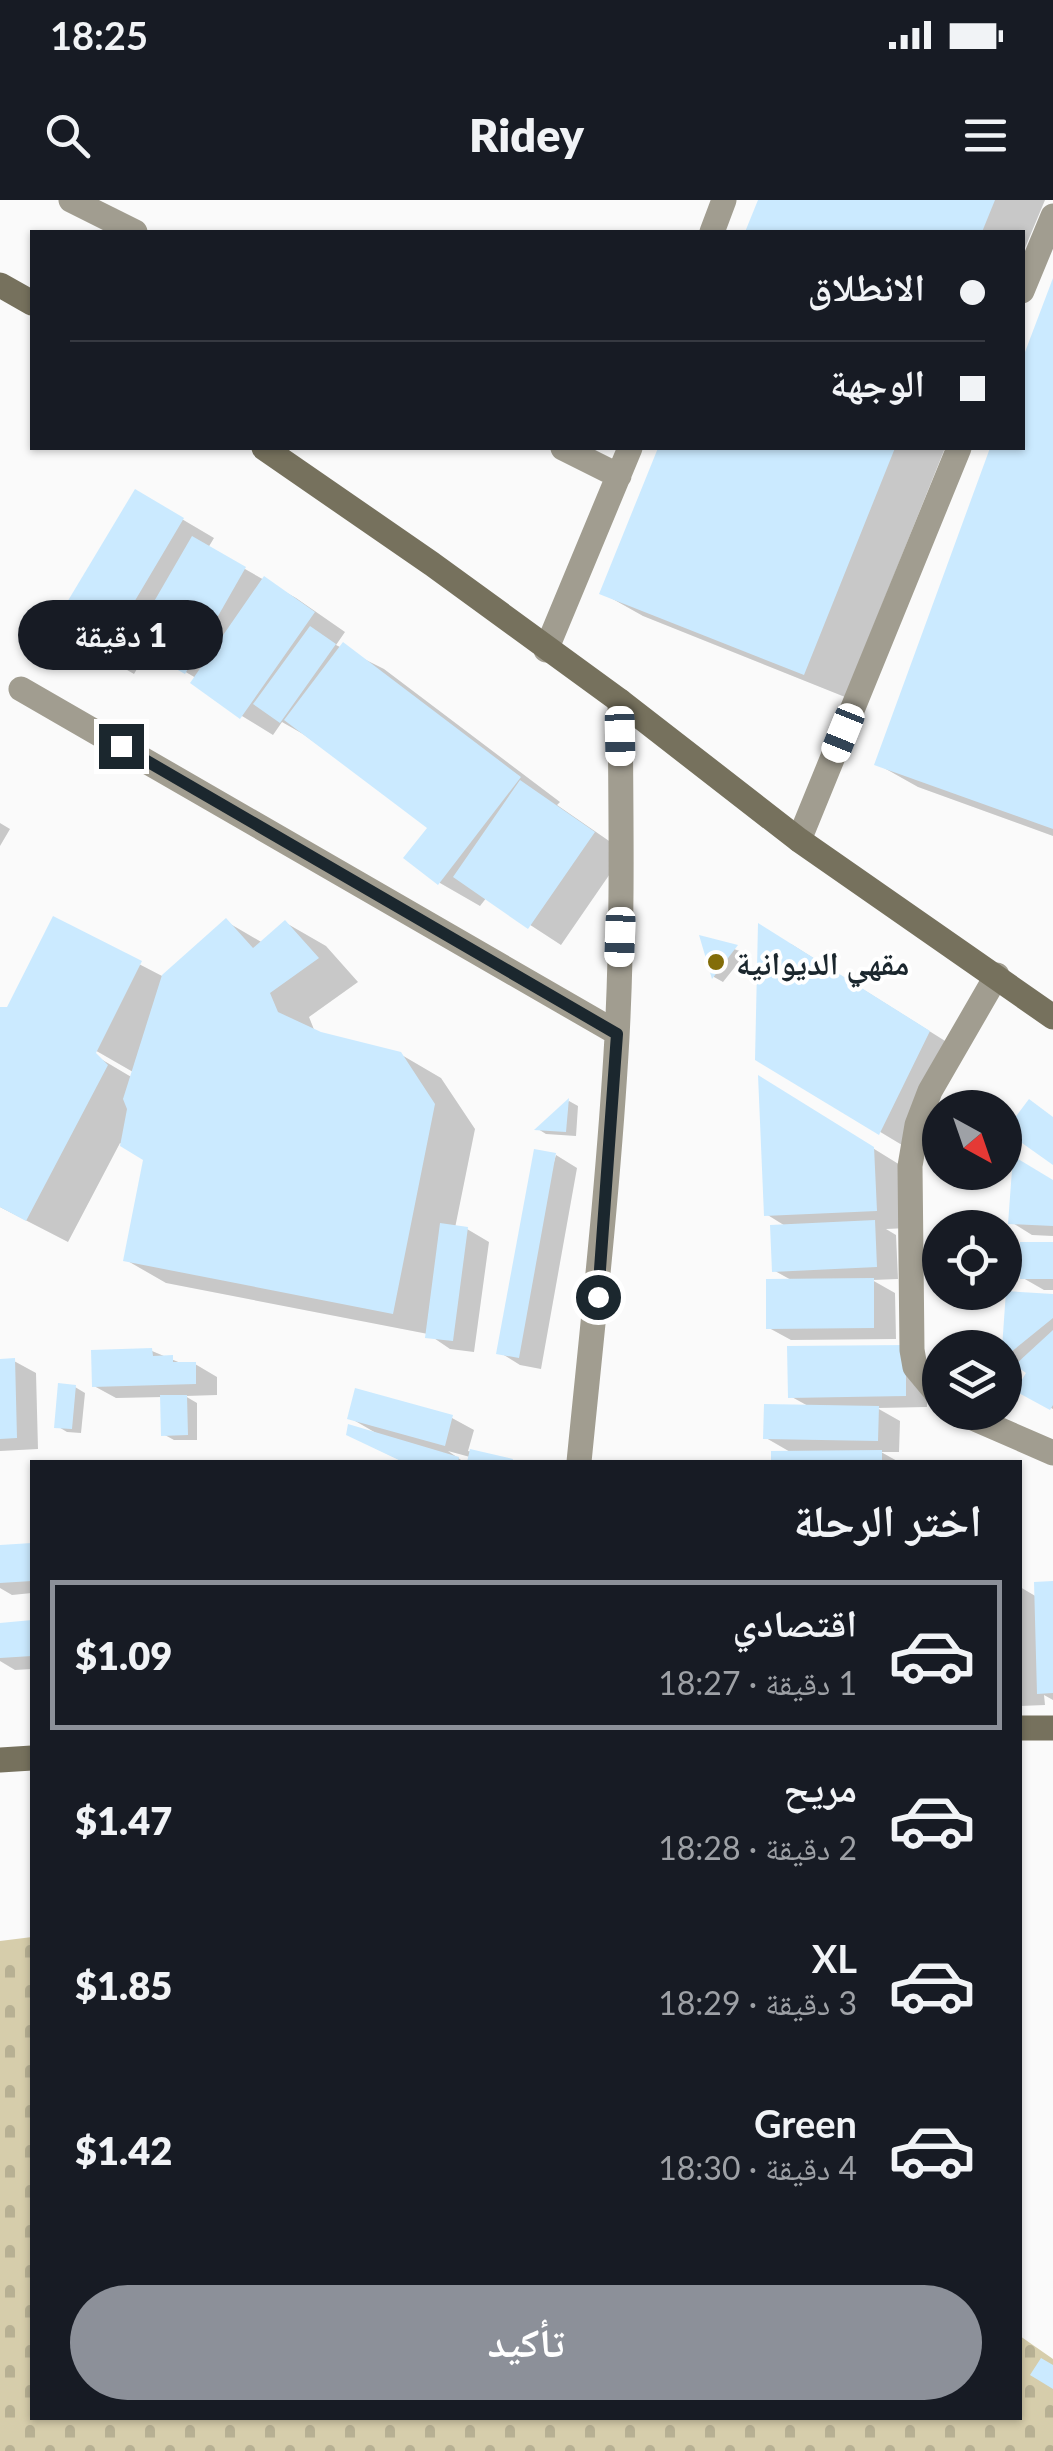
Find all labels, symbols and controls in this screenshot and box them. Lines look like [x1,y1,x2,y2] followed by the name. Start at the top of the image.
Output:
[50,12,148,58] text: 18:25
[40,108,95,163] icon: search
[469,108,584,162] text: Ridey
[958,108,1013,163] icon: menu
[807,263,925,309] text: الانطلاق
[830,359,925,405] text: الوجهة
[18,601,224,671] callout: 1 دقيقة
[74,615,167,654] text: 1 دقيقة
[818,700,868,766] car
[604,706,636,766] car
[99,724,144,769] route end
[604,906,636,968] car
[736,943,909,988] place label: مقهي الديوانية
[705,951,727,973] marker: مقهي الديوانية
[922,1090,1022,1190] north arrow
[922,1090,1022,1430] map controls
[922,1210,1022,1310] button: locate
[576,1275,621,1320] route start
[922,1330,1022,1430] button: layers
[794,1493,982,1547] text: اختر الرحلة
[733,1599,857,1645] text: اقتصادي
[887,1610,977,1700] icon: car
[75,1632,172,1678] text: $1.09
[658,1663,857,1702] text: 1 دقيقة · 18:27
[783,1764,857,1810] text: مريح
[887,1775,977,1865] icon: car
[75,1797,172,1843] text: $1.47
[658,1828,857,1867] text: 2 دقيقة · 18:28
[812,1935,857,1981] text: XL
[887,1940,977,2030] icon: car
[75,1962,172,2008] text: $1.85
[658,1983,857,2022] text: 3 دقيقة · 18:29
[754,2100,857,2146] text: Green
[887,2105,977,2195] icon: car
[75,2127,172,2173] text: $1.42
[658,2148,857,2187] text: 4 دقيقة · 18:30
[70,2285,982,2400] button: تأكيد

